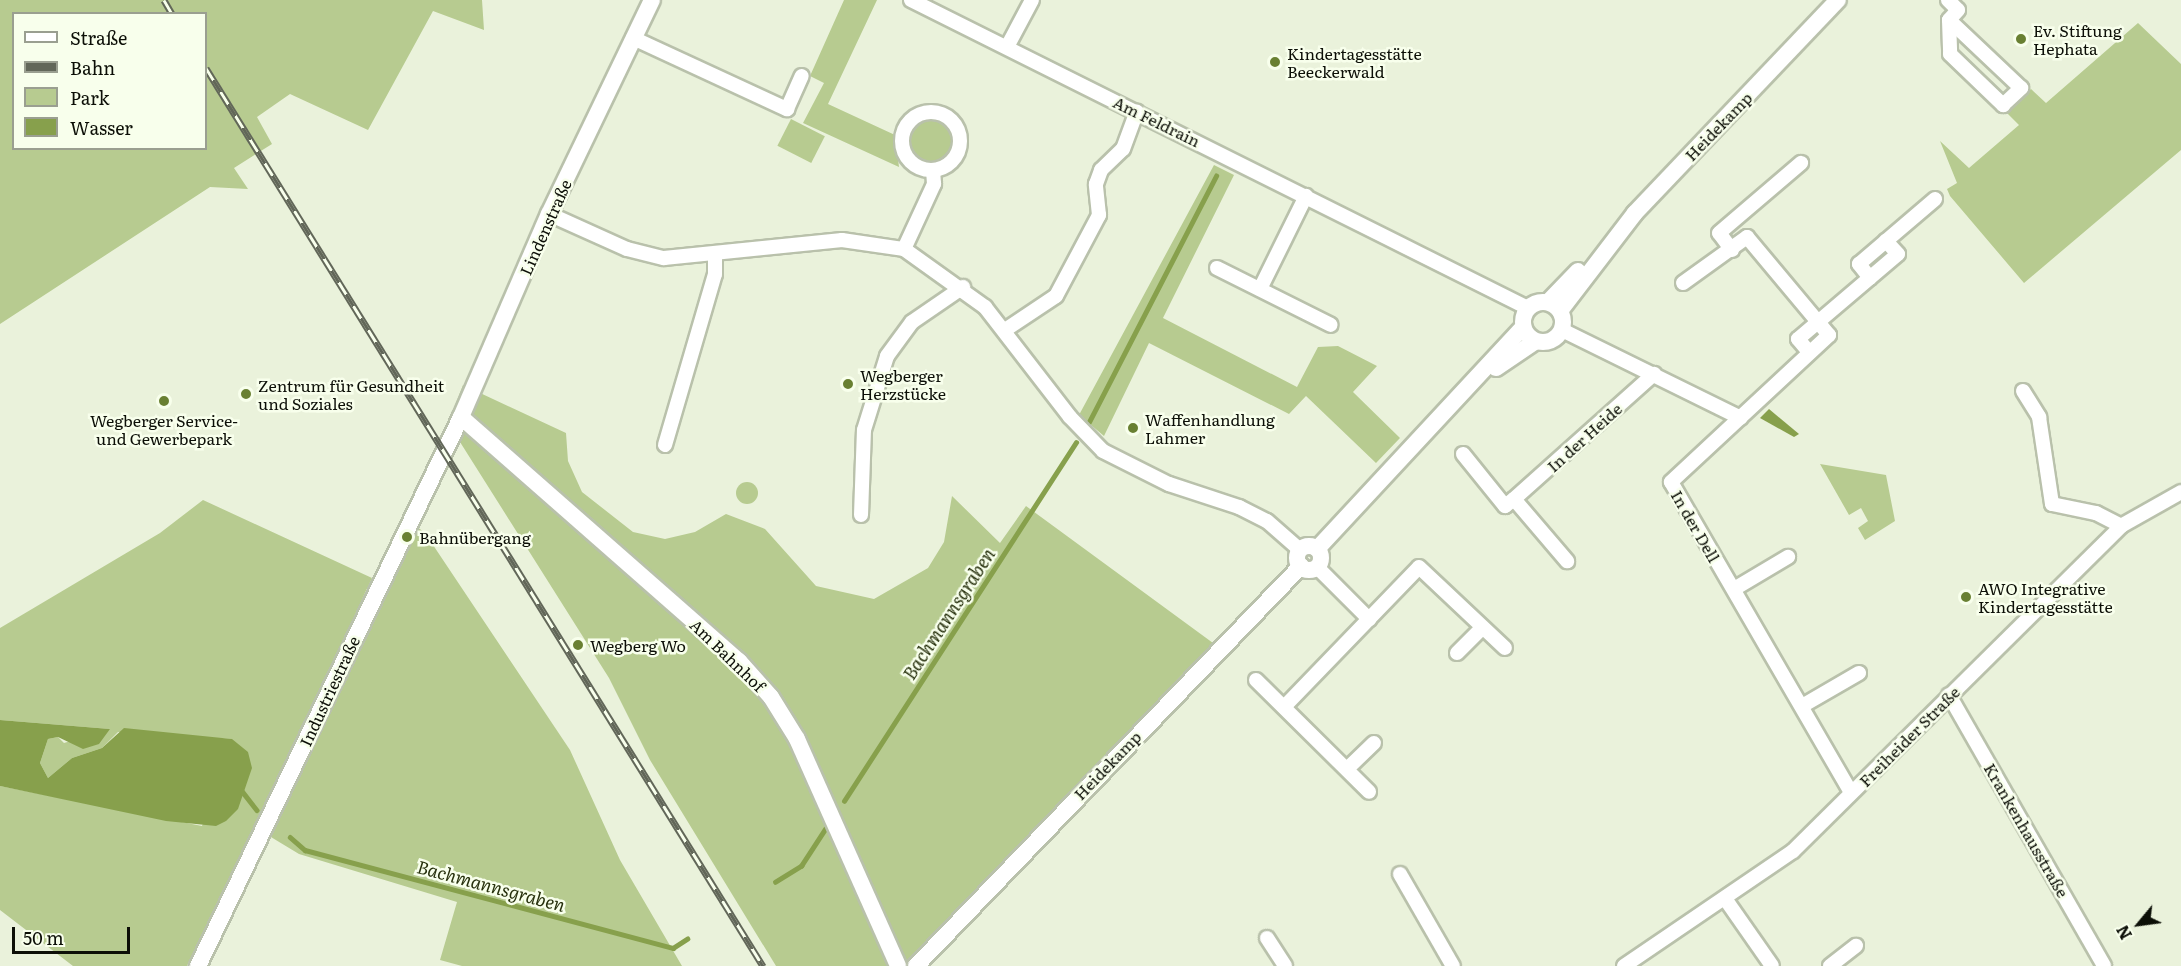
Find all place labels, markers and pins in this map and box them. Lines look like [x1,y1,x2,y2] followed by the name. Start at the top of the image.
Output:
[2033,20,2122,58] place label: Ev. Stiftung Hephata
[2014,32,2028,46] marker: Ev. Stiftung Hephata
[1287,43,1422,81] place label: Kindertagesstätte Beeckerwald
[1268,55,1282,69] marker: Kindertagesstätte Beeckerwald
[860,365,946,403] place label: Wegberger Herzstücke
[258,375,444,413] place label: Zentrum für Gesundheit und Soziales
[841,377,855,391] marker: Wegberger Herzstücke
[239,387,253,401] marker: Zentrum für Gesundheit und Soziales
[157,394,171,408] marker: Wegberger Service- und Gewerbepark
[1145,409,1275,447] place label: Waffenhandlung Lahmer
[90,410,238,448] place label: Wegberger Service- und Gewerbepark
[1126,421,1140,435] marker: Waffenhandlung Lahmer
[419,527,531,547] place label: Bahnübergang
[400,530,414,544] marker: Bahnübergang
[1978,578,2113,616] place label: AWO Integrative Kindertagesstätte
[1959,590,1973,604] marker: AWO Integrative Kindertagesstätte
[590,635,686,655] place label: Wegberg Wo
[571,638,585,652] marker: Wegberg Wo

